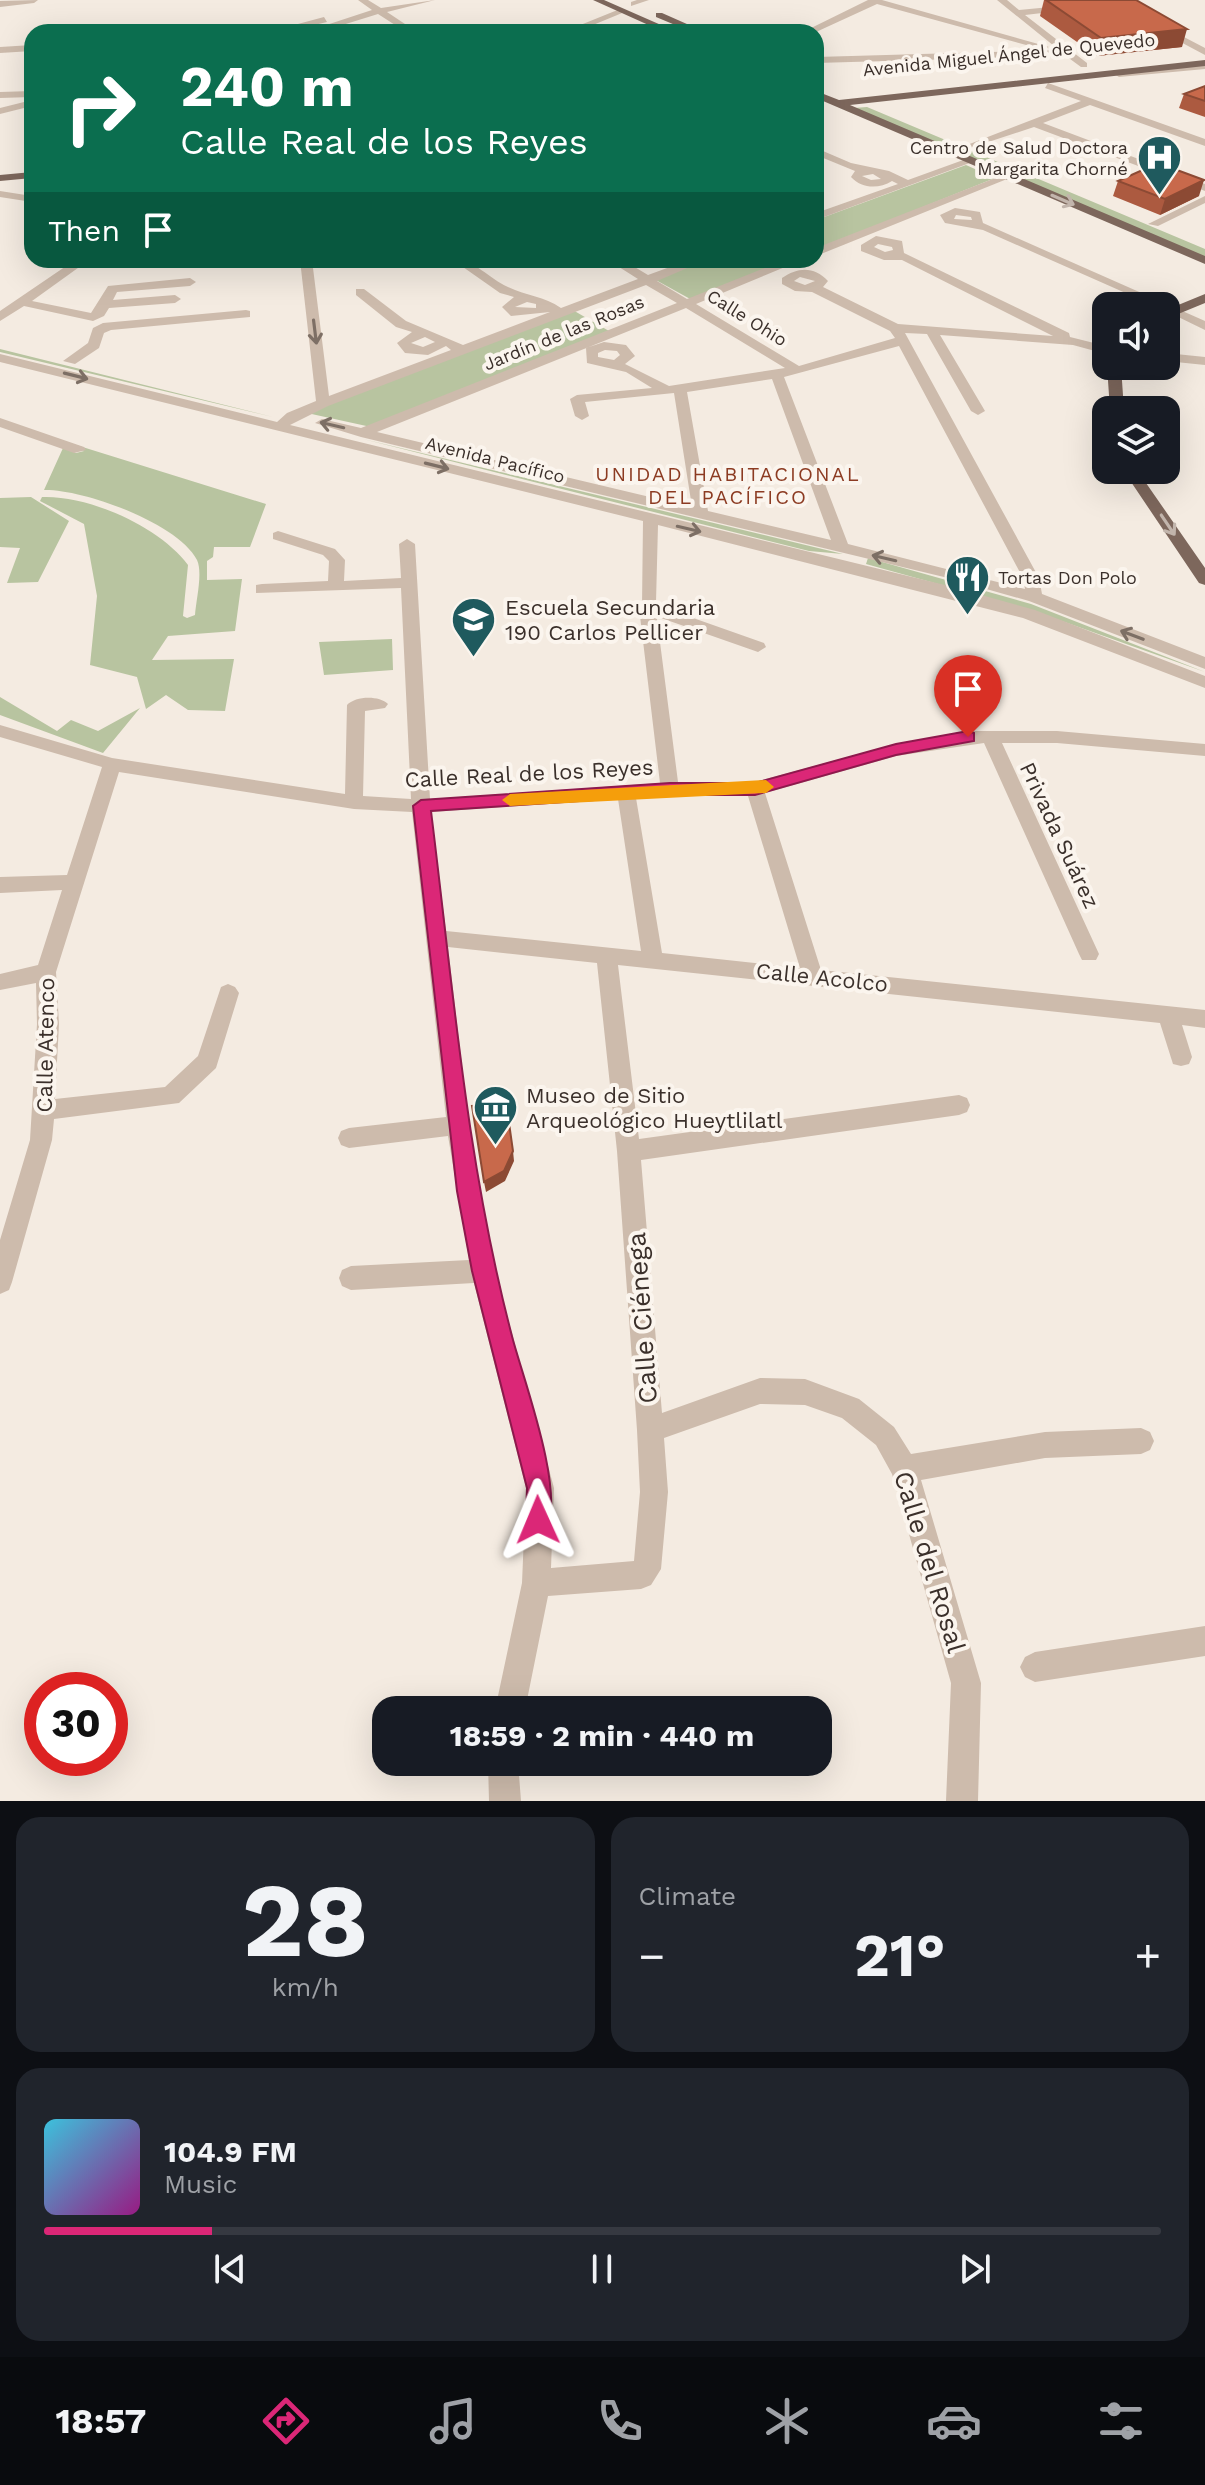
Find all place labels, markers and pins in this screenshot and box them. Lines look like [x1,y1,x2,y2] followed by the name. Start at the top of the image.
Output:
[1135,134,1183,197] hospital icon: Centro de Salud Doctora Margarita Chorné
[910,137,1128,179] place label: Centro de Salud Doctora Margarita Chorné
[943,554,991,617] restaurant icon: Tortas Don Polo
[998,567,1137,588] place label: Tortas Don Polo
[505,595,715,645] place label: Escuela Secundaria 190 Carlos Pellicer
[450,596,498,659] school or university icon: Escuela Secundaria 190 Carlos Pellicer
[934,655,1002,737] pin
[526,1083,783,1133] place label: Museo de Sitio Arqueológico Hueytlilatl
[471,1084,519,1147] museum icon: Museo de Sitio Arqueológico Hueytlilatl

